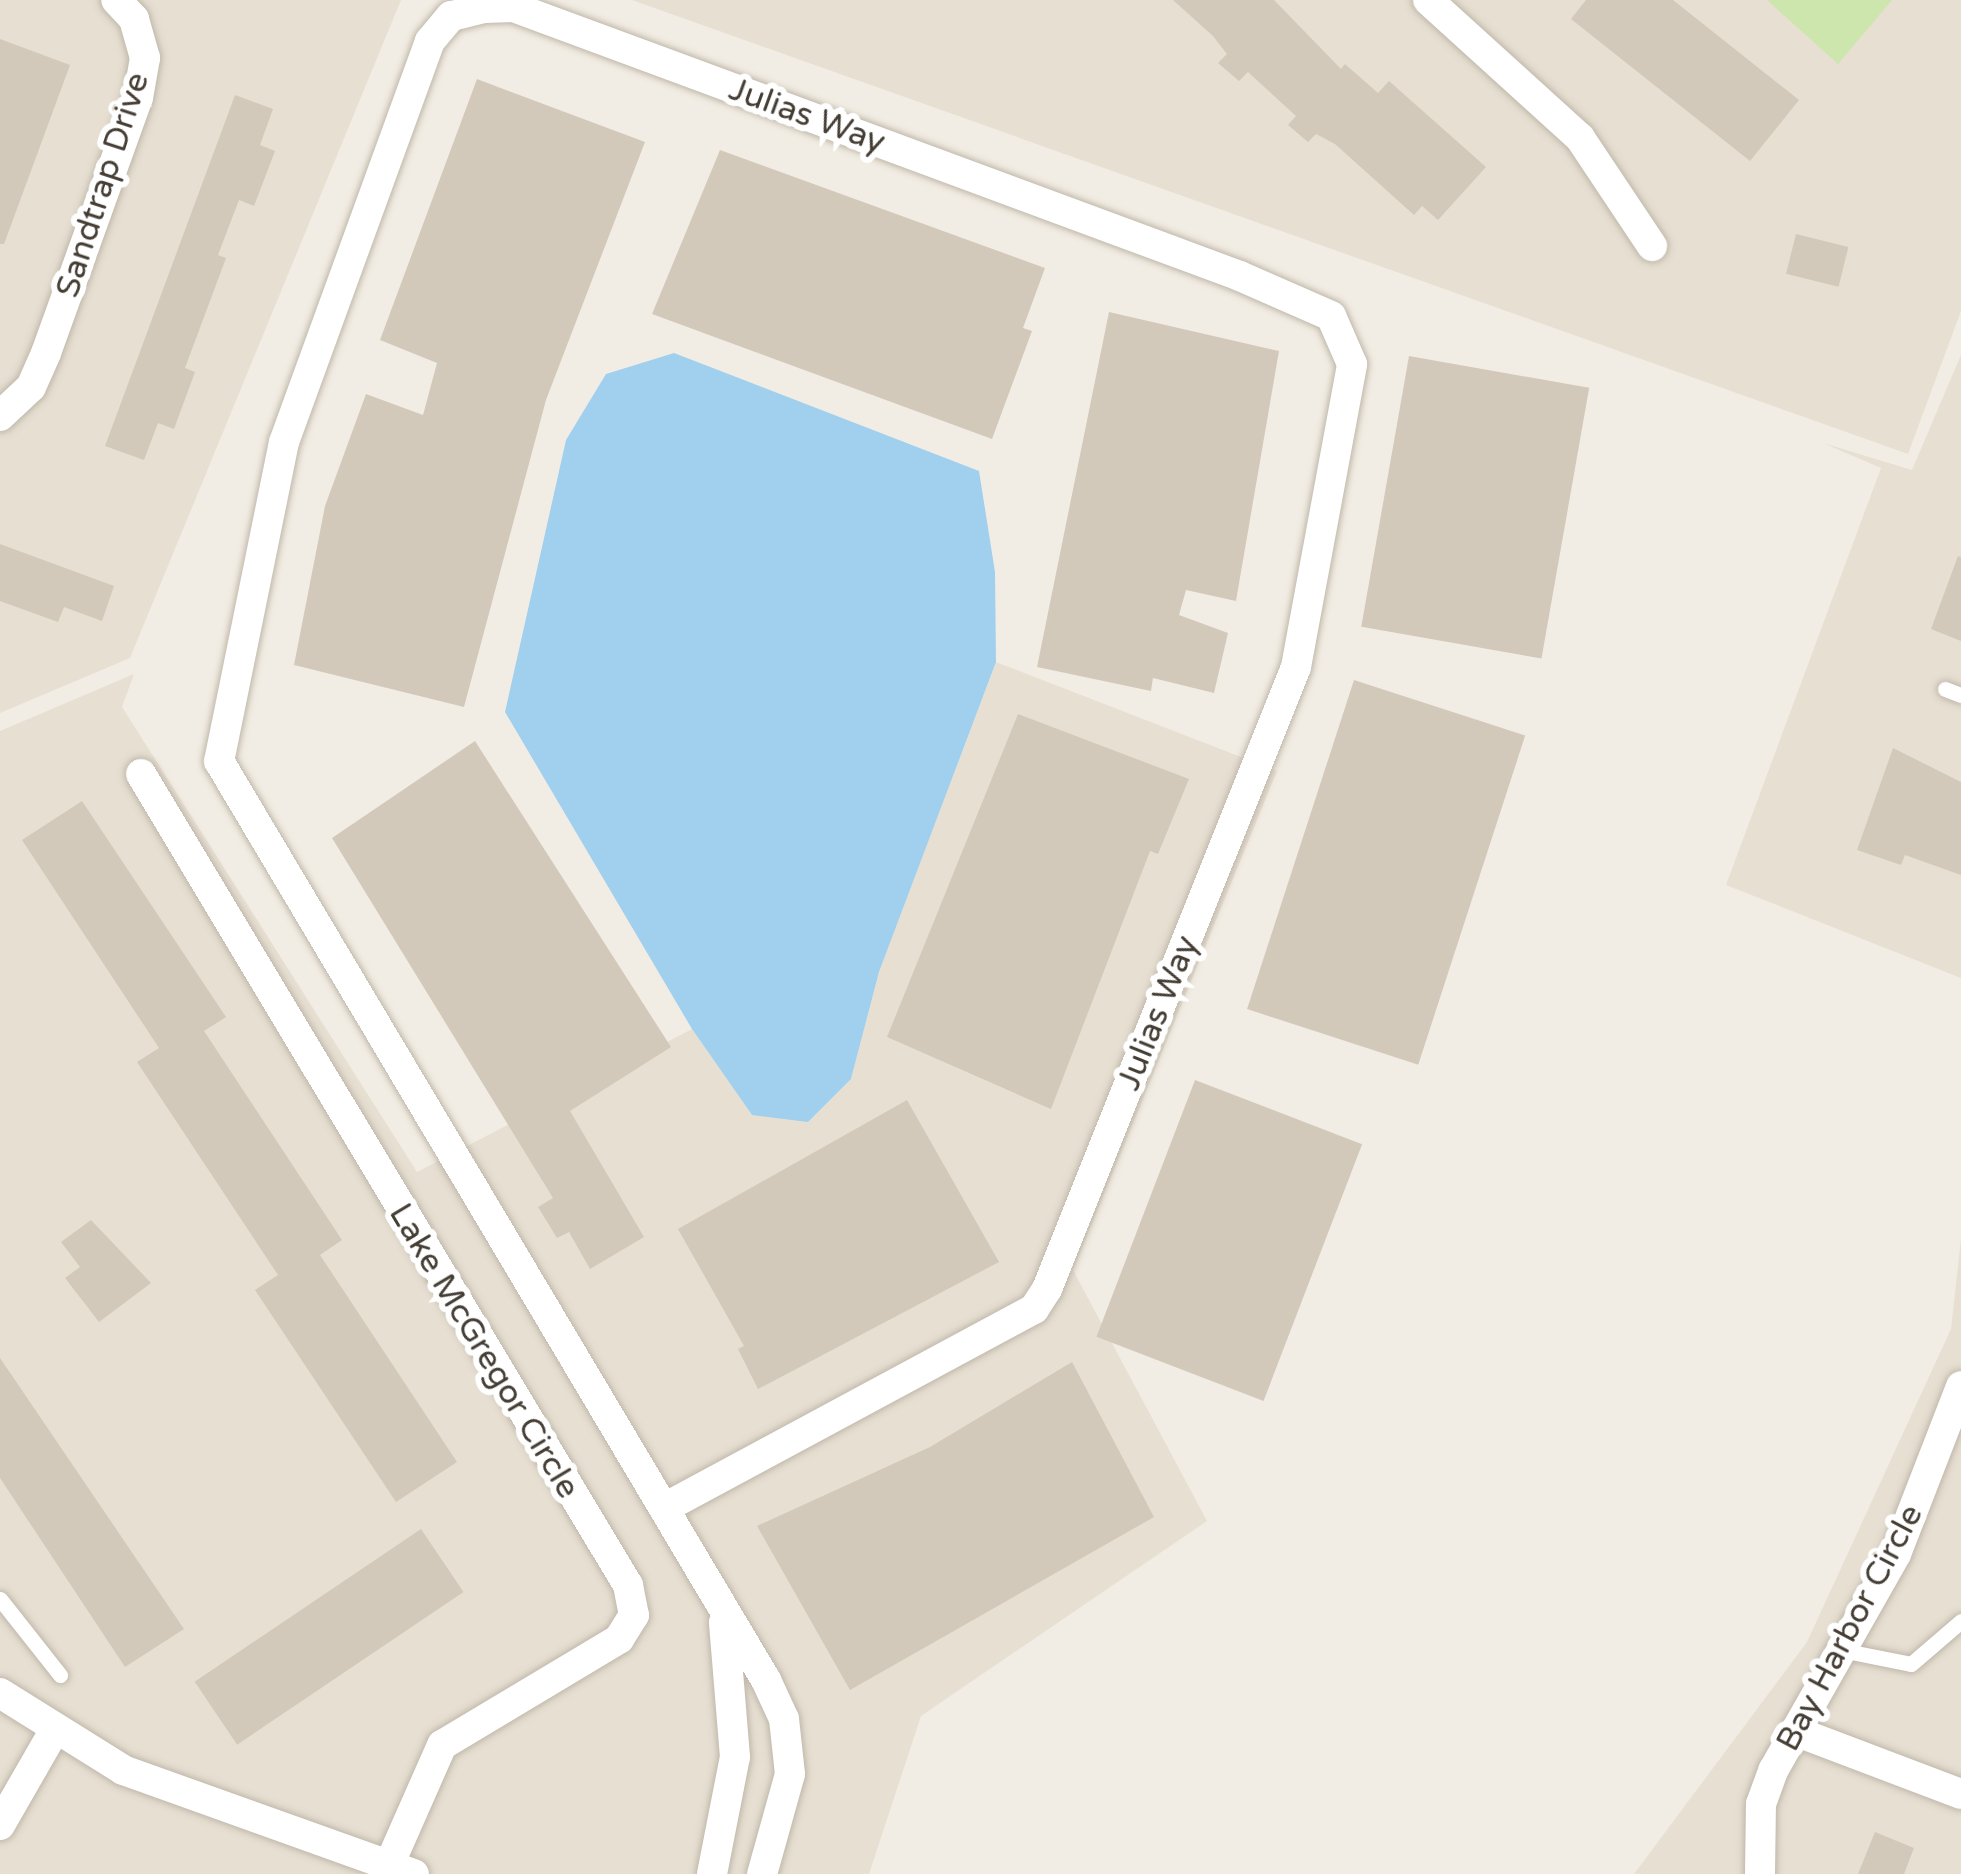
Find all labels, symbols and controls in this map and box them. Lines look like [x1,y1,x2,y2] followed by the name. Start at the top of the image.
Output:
[48,67,158,303] street label: Sandtrap Drive
[724,70,890,162] street label: Julias Way
[1109,930,1207,1096] street label: Julias Way
[380,1196,588,1506] street label: Lake McGregor Circle
[1768,1498,1932,1758] street label: Bay Harbor Circle

